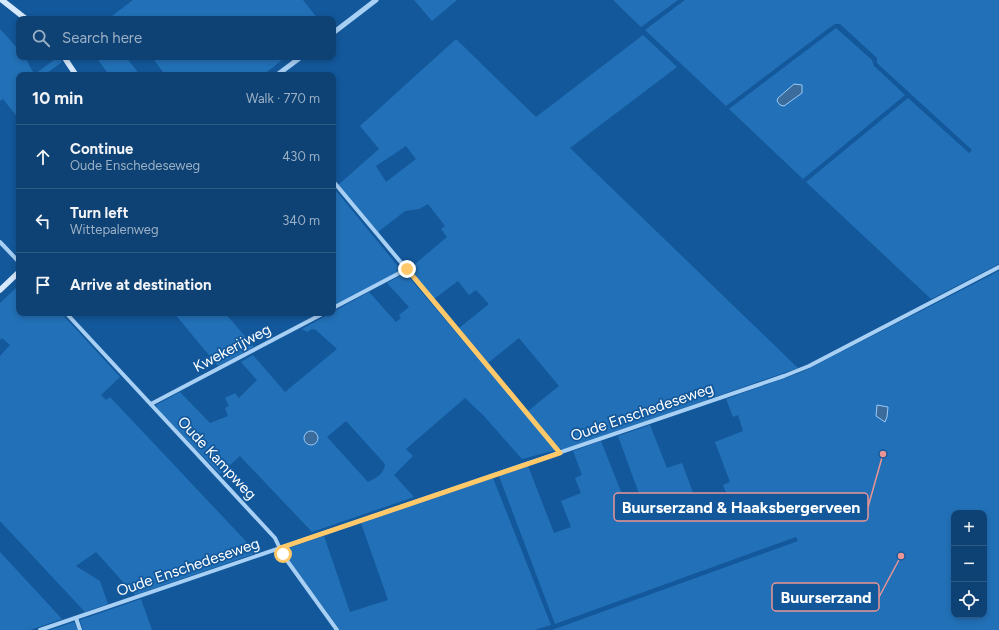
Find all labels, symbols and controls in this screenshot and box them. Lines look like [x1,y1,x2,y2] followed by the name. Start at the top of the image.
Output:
[16,16,336,60] search box
[30,27,52,49] icon: search
[62,29,142,47] text: Search here
[32,88,83,108] text: 10 min
[246,91,320,106] text: Walk · 770 m
[70,140,133,158] text: Continue
[32,146,54,168] icon: ahead
[282,149,320,164] text: 430 m
[70,158,200,173] text: Oude Enschedeseweg
[70,204,128,222] text: Turn left
[32,210,54,232] icon: left
[282,213,320,228] text: 340 m
[70,222,159,237] text: Wittepalenweg
[398,260,416,278] route end
[32,274,54,296] icon: arrive
[70,276,211,294] text: Arrive at destination
[190,320,274,376] street label: Kwekerijweg
[568,379,716,445] street label: Oude Enschedeseweg
[174,413,260,503] street label: Oude Kampweg
[614,493,868,521] callout: Buurserzand & Haaksbergerveen
[622,498,860,517] text: Buurserzand & Haaksbergerveen
[951,510,987,618] map controls
[951,510,987,546] button: +
[114,534,262,600] street label: Oude Enschedeseweg
[274,545,292,563] route start
[951,546,987,582] button: −
[951,582,987,618] button: locate
[772,583,879,611] callout: Buurserzand
[780,588,872,607] text: Buurserzand

